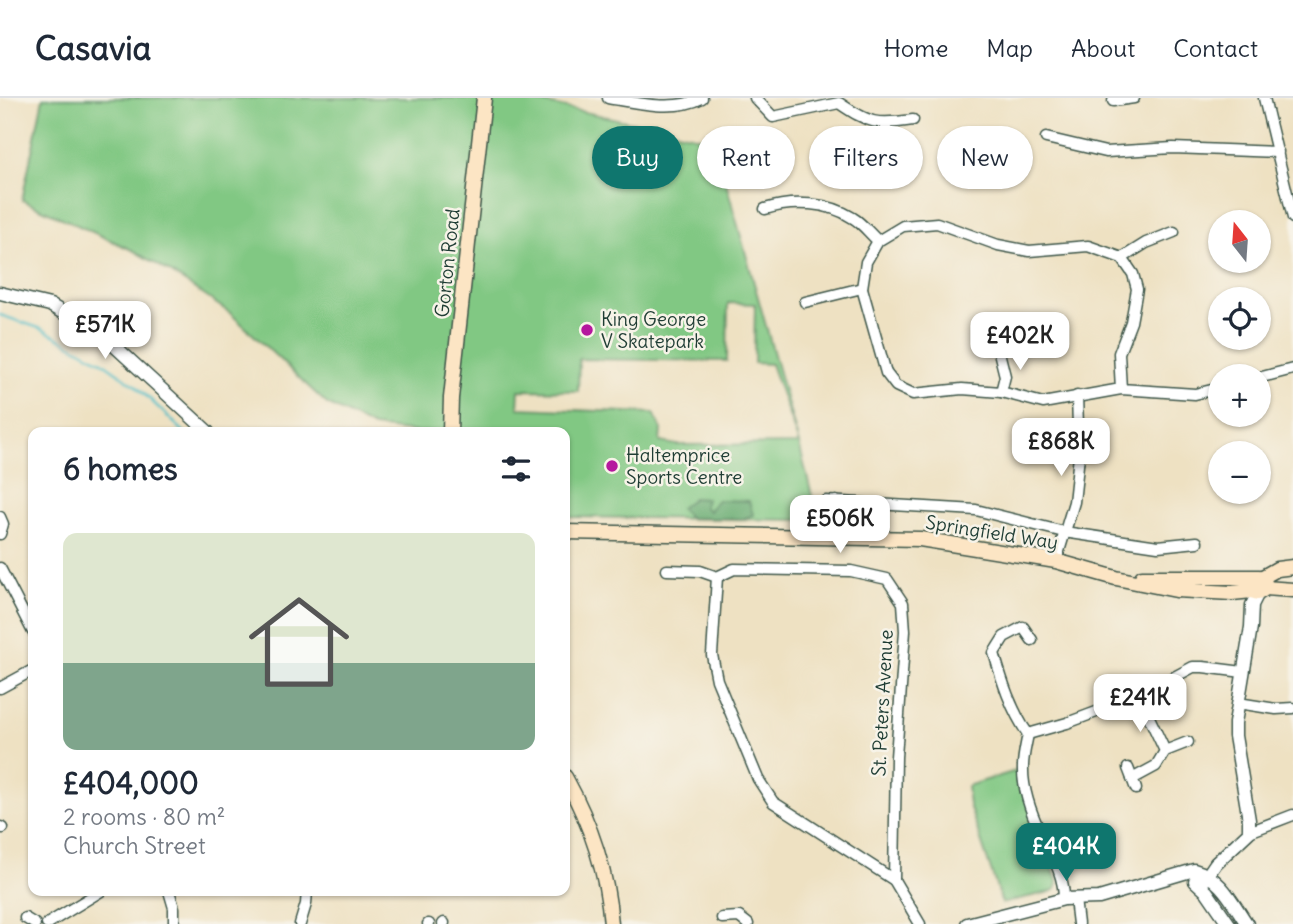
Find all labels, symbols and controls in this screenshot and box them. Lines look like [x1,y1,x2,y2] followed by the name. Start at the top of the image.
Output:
[35,27,151,69] text: Casavia
[884,33,948,63] text: Home
[986,33,1033,63] text: Map
[1071,33,1135,63] text: About
[1173,33,1258,63] text: Contact
[592,126,683,189] chip: Buy
[697,126,795,189] chip: Rent
[809,126,923,189] chip: Filters
[937,126,1033,189] chip: New
[429,207,465,319] street label: Gorton Road
[1208,210,1270,273] north arrow
[1208,210,1271,504] map controls
[1208,287,1271,350] button: locate
[56,302,154,361] pin: £571K
[601,307,706,353] place label: King George V Skatepark
[75,309,135,338] text: £571K
[971,313,1069,372] pin: £402K
[986,320,1054,349] text: £402K
[579,322,595,338] marker: King George V Skatepark
[1208,364,1271,427] button: +
[1012,418,1110,478] pin: £868K
[1028,426,1094,455] text: £868K
[1208,441,1271,504] button: −
[626,443,742,489] place label: Haltemprice Sports Centre
[63,450,178,488] text: 6 homes
[497,450,535,488] icon: filters
[604,458,620,474] marker: Haltemprice Sports Centre
[791,496,889,555] pin: £506K
[806,503,874,532] text: £506K
[924,510,1060,554] street label: Springfield Way
[236,579,362,705] icon: home
[866,629,898,777] street label: St. Peters Avenue
[1091,674,1189,734] pin: £241K
[1110,682,1170,711] text: £241K
[63,764,199,802] text: £404,000
[63,802,225,831] text: 2 rooms · 80 m²
[1017,824,1115,883] pin: £404K
[63,831,206,860] text: Church Street
[1032,831,1100,860] text: £404K

